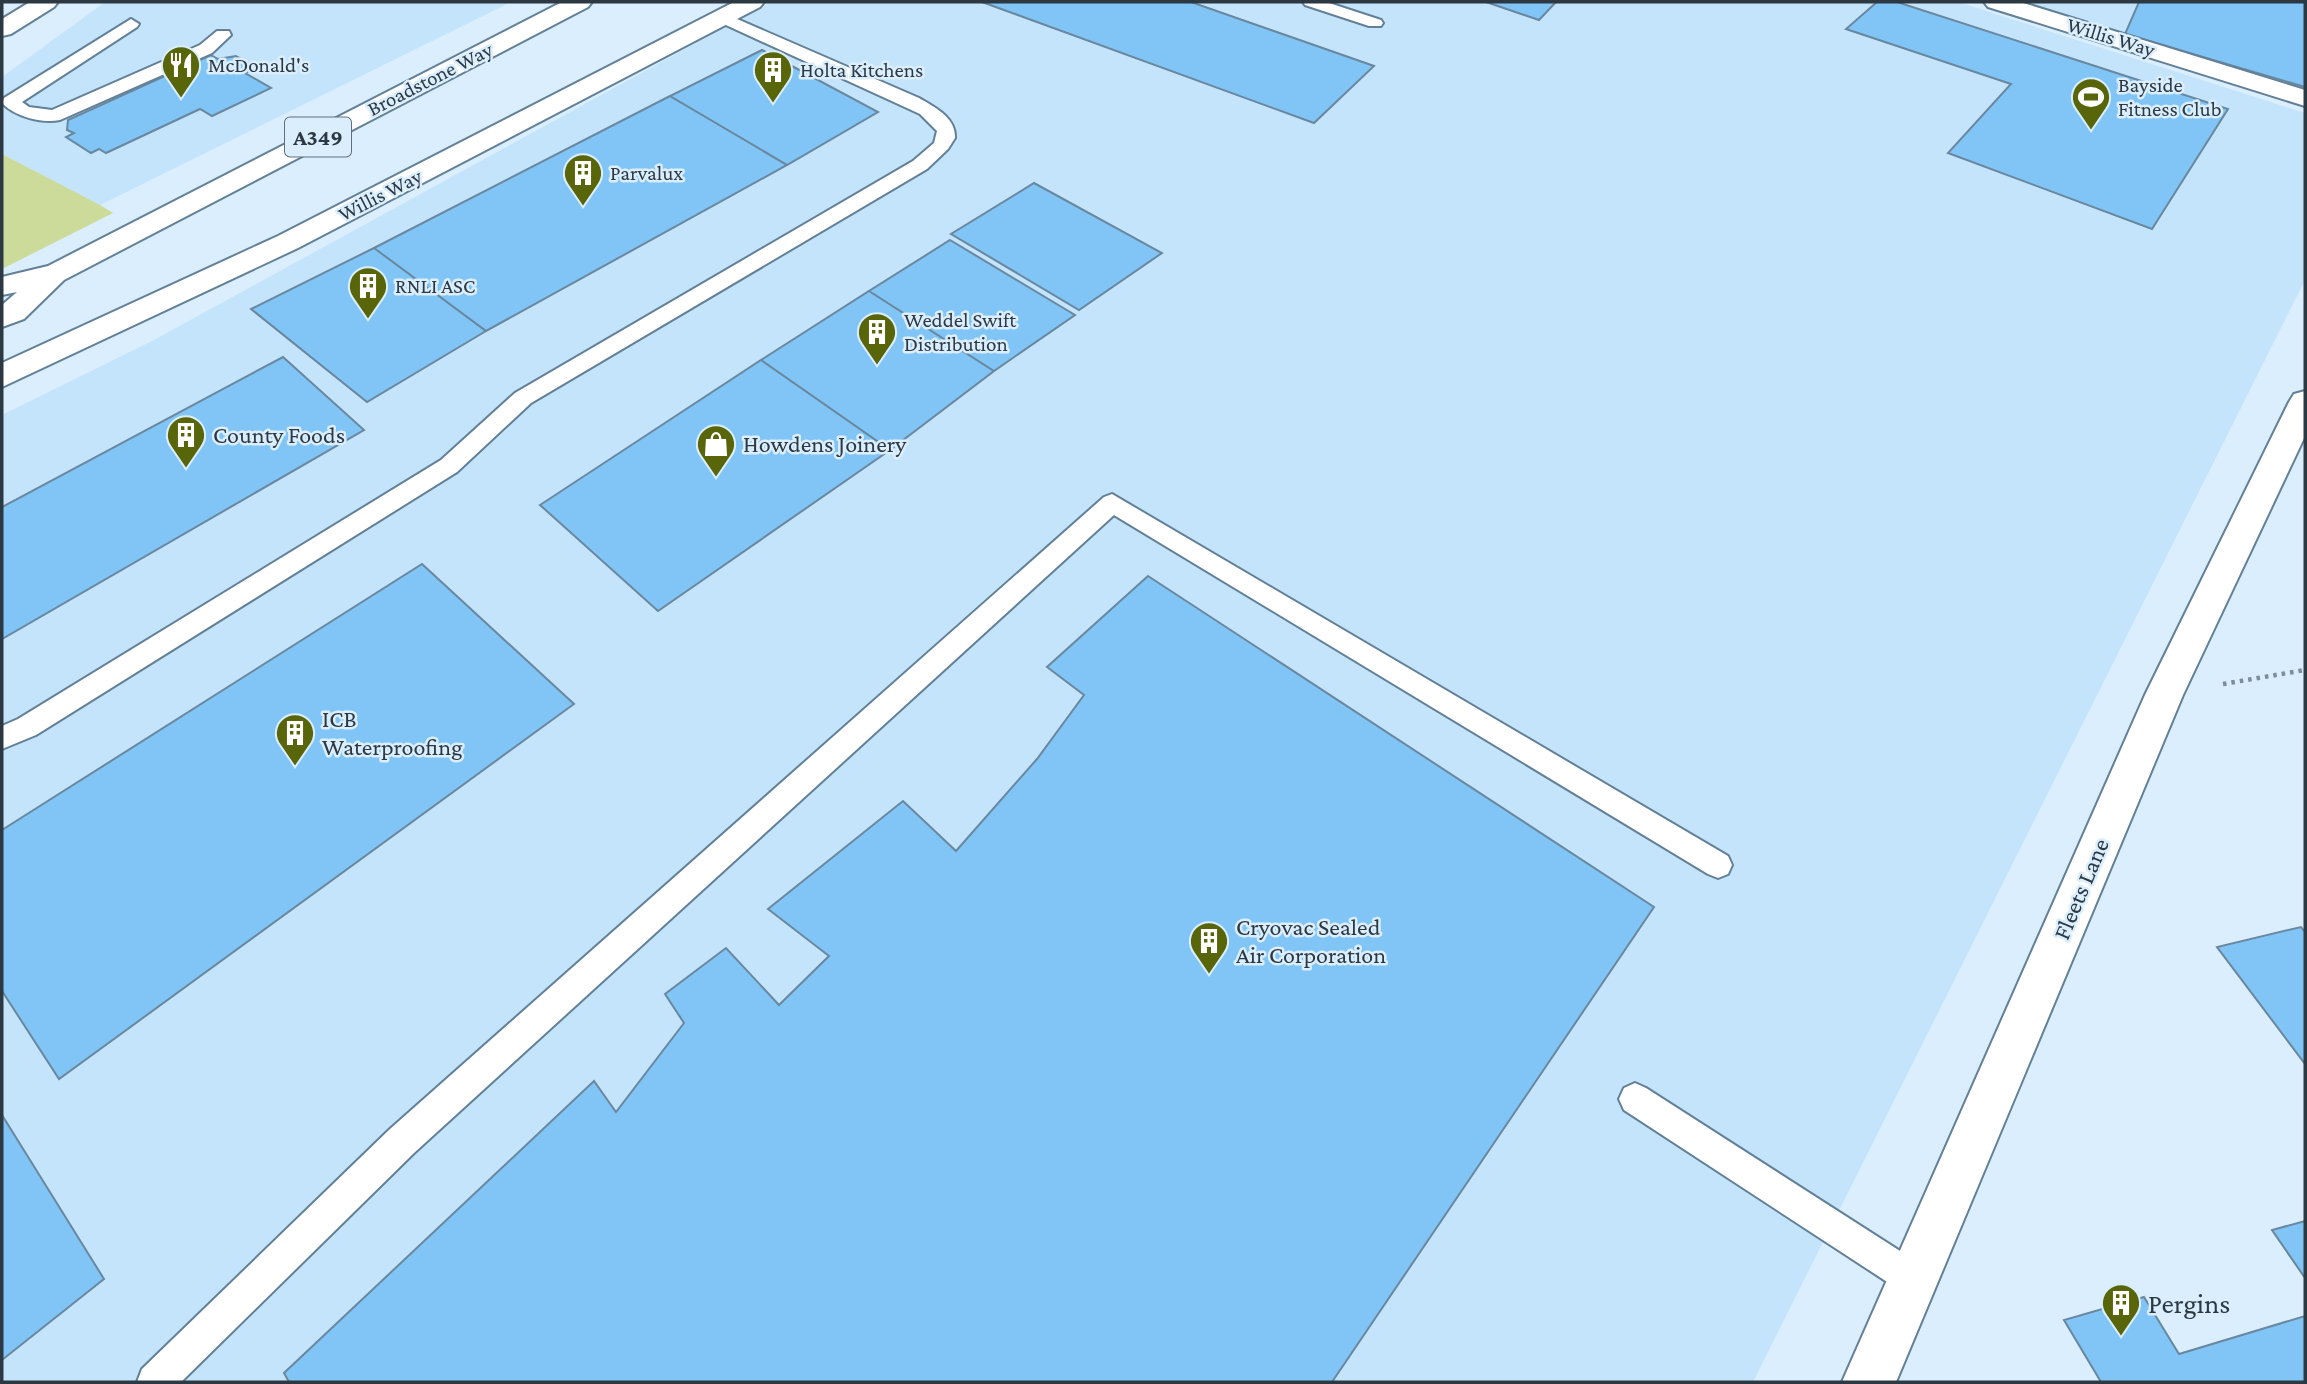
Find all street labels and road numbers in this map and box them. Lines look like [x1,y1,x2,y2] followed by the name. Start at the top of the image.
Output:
[2064,12,2158,62] street label: Willis Way
[363,37,497,121] street label: Broadstone Way
[285,118,351,156] road number: A349
[334,164,426,226] street label: Willis Way
[2047,834,2114,944] street label: Fleets Lane

